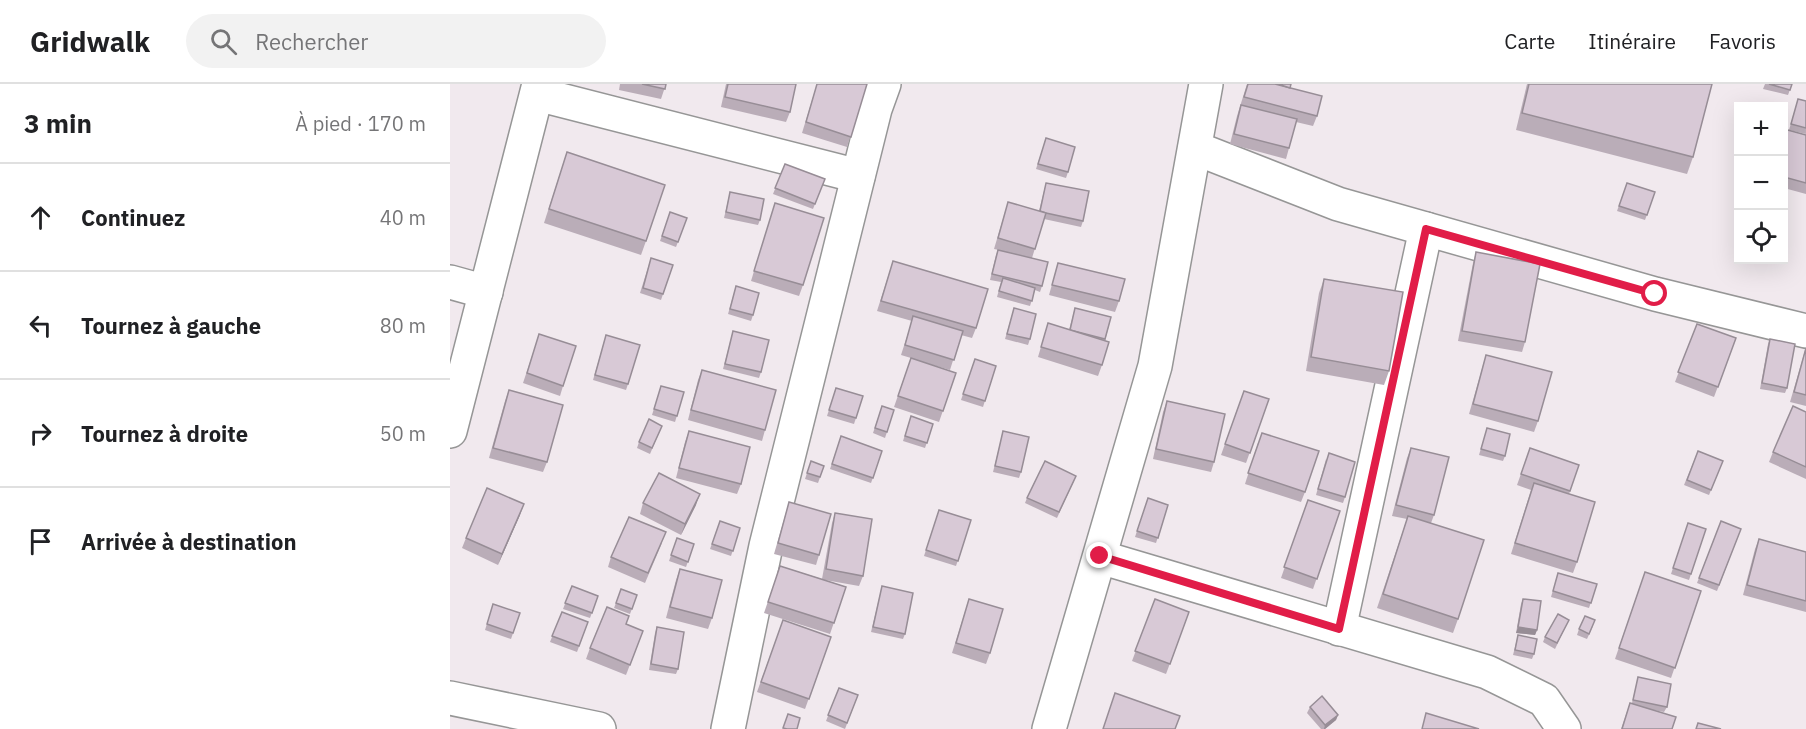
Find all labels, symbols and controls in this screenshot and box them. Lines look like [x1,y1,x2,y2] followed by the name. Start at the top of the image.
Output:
[186,14,606,68] search box
[30,23,150,60] text: Gridwalk
[207,25,240,58] icon: search
[255,27,368,56] text: Rechercher
[1504,27,1555,55] text: Carte
[1588,27,1676,55] text: Itinéraire
[1709,27,1776,55] text: Favoris
[1734,102,1788,264] map controls
[1734,102,1788,156] button: +
[24,106,92,140] text: 3 min
[295,110,426,137] text: À pied · 170 m
[1734,156,1788,210] button: −
[24,201,57,234] icon: ahead
[81,203,185,232] text: Continuez
[380,204,426,231] text: 40 m
[1734,210,1788,264] button: locate
[1641,280,1667,306] route start
[24,309,57,342] icon: left
[81,311,261,340] text: Tournez à gauche
[380,312,426,339] text: 80 m
[24,417,57,450] icon: right
[81,419,248,448] text: Tournez à droite
[380,420,426,447] text: 50 m
[24,525,57,558] icon: arrive
[81,527,297,556] text: Arrivée à destination
[1086,542,1112,568] route end

